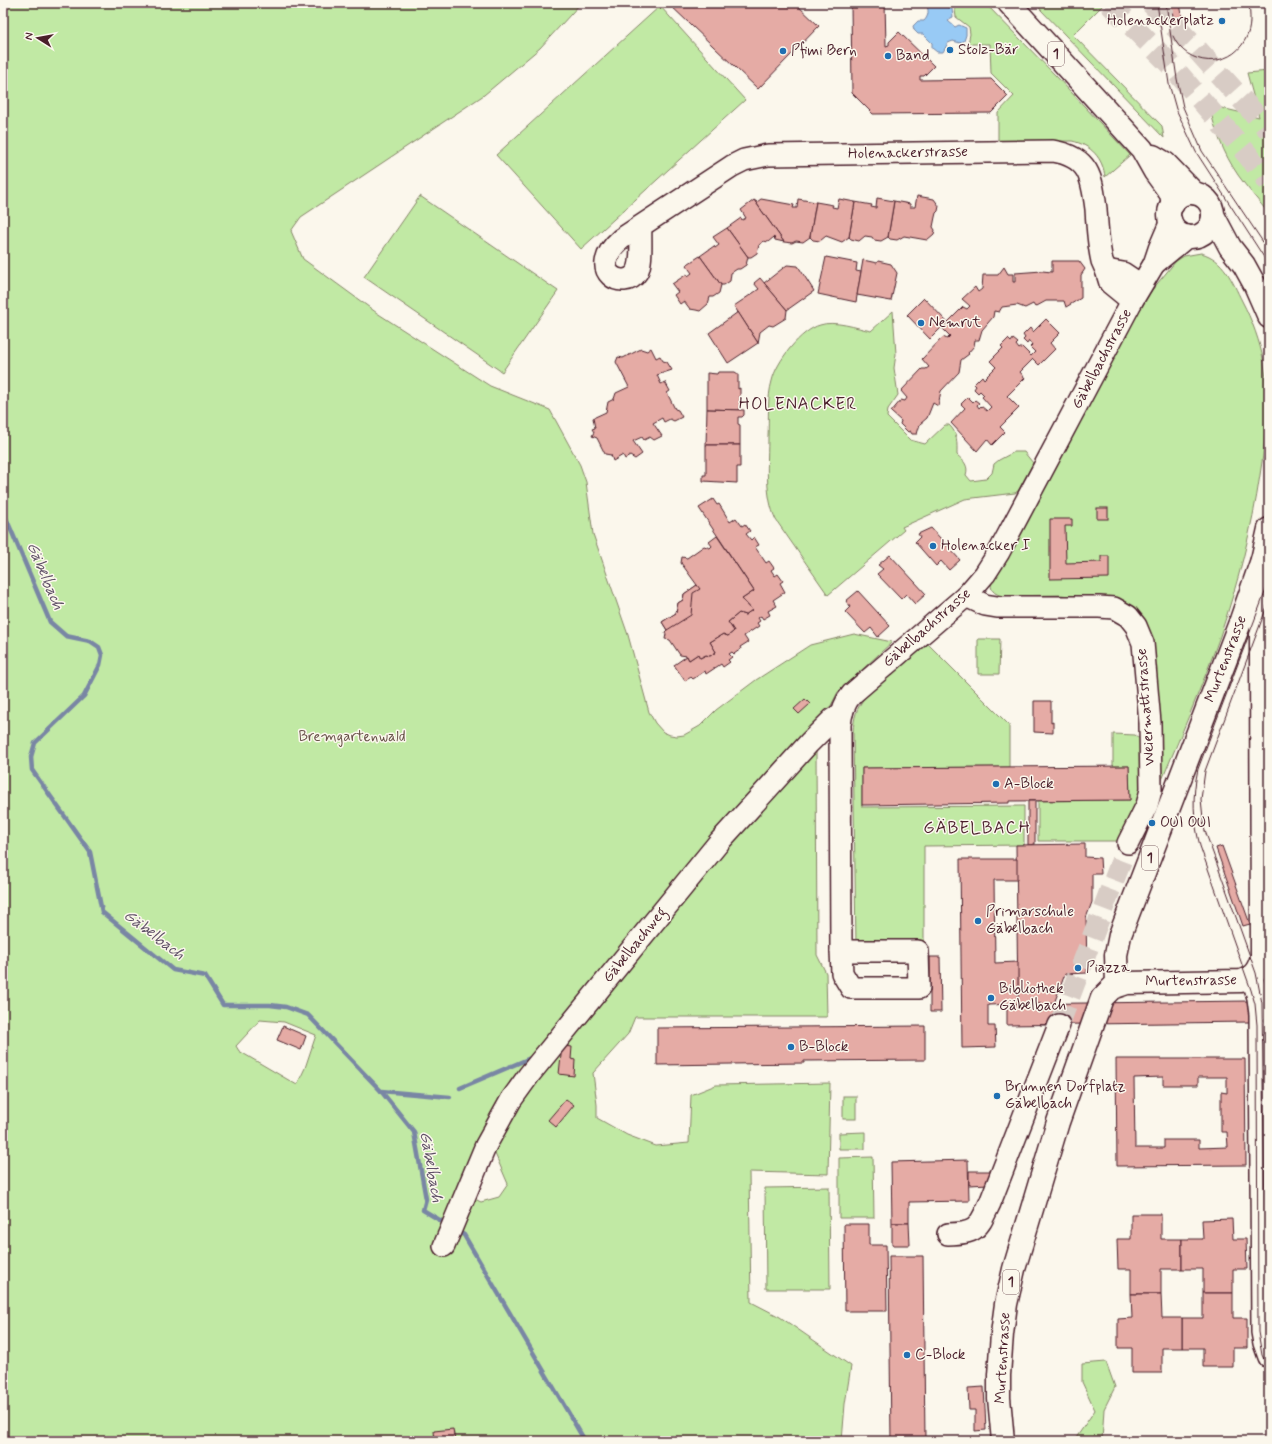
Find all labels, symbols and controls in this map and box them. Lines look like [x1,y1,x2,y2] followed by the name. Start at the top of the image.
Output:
[1107,11,1214,31] place label: Holenackerplatz
[1217,16,1227,26] marker: Holenackerplatz
[18,18,58,58] north arrow
[22,31,37,41] text: N
[958,40,1019,60] place label: Stolz-Bär
[791,41,857,61] place label: Pfimi Bern
[1048,42,1064,66] road number: 1
[945,45,955,55] marker: Stolz-Bär
[778,46,788,56] marker: Pfimi Bern
[896,46,929,66] place label: Band
[883,51,893,61] marker: Band
[848,142,968,164] street label: Holenackerstrasse
[1067,305,1137,413] street label: Gäbelbachstrasse
[929,313,981,333] place label: Nemrut
[916,318,926,328] marker: Nemrut
[739,393,857,415] district label: HOLENACKER
[941,536,1030,556] place label: Holenacker I
[21,539,69,613] water label: Gäbelbach
[928,541,938,551] marker: Holenacker I
[879,584,976,672] street label: Gäbelbachstrasse
[1200,612,1252,705] street label: Murtenstrasse
[1132,647,1160,766] street label: Weiermattstrasse
[298,727,406,747] park label: Bremgartenwald
[1004,774,1054,794] place label: A-Block
[991,779,1001,789] marker: A-Block
[1160,813,1211,833] place label: OUI OUI
[923,817,1031,839] district label: GÄBELBACH
[1147,818,1157,828] marker: OUI OUI
[1142,846,1158,870] road number: 1
[986,902,1074,939] place label: Primarschule Gäbelbach
[598,903,672,988] street label: Gäbelbachweg
[119,905,189,965] water label: Gäbelbach
[973,916,983,926] marker: Primarschule Gäbelbach
[1086,958,1131,978] place label: Piazza
[1073,963,1083,973] marker: Piazza
[1145,970,1237,992] street label: Murtenstrasse
[999,979,1066,1016] place label: Bibliothek Gäbelbach
[986,993,996,1003] marker: Bibliothek Gäbelbach
[799,1037,849,1057] place label: B-Block
[786,1042,796,1052] marker: B-Block
[1005,1077,1126,1114] place label: Brunnen Dorfplatz Gäbelbach
[992,1091,1002,1101] marker: Brunnen Dorfplatz Gäbelbach
[414,1130,448,1204] water label: Gäbelbach
[1003,1270,1019,1294] road number: 1
[991,1311,1015,1404] street label: Murtenstrasse
[915,1345,966,1365] place label: C-Block
[902,1350,912,1360] marker: C-Block

